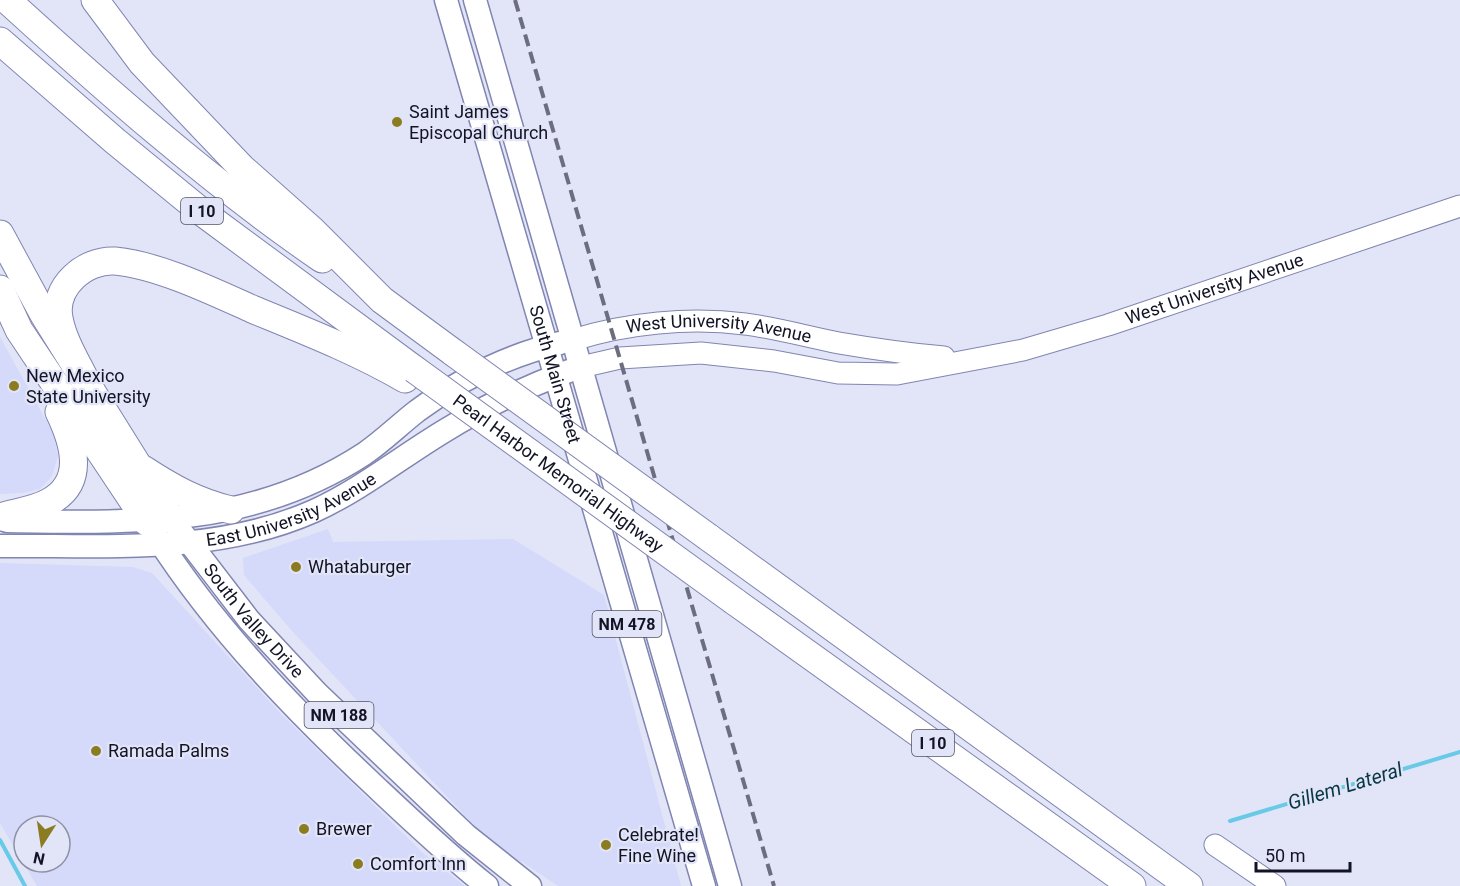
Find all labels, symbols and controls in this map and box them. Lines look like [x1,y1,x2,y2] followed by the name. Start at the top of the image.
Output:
[409,101,548,143] place label: Saint James Episcopal Church
[390,115,404,129] marker: Saint James Episcopal Church
[181,198,223,224] road number: I 10
[1123,249,1306,328] street label: West University Avenue
[525,303,586,446] street label: South Main Street
[624,310,814,347] street label: West University Avenue
[26,365,151,407] place label: New Mexico State University
[7,379,21,393] marker: New Mexico State University
[449,390,668,557] street label: Pearl Harbor Memorial Highway
[204,468,380,550] street label: East University Avenue
[308,556,411,577] place label: Whataburger
[200,559,308,682] street label: South Valley Drive
[289,560,303,574] marker: Whataburger
[592,611,662,637] road number: NM 478
[304,702,374,728] road number: NM 188
[912,730,954,756] road number: I 10
[108,740,229,761] place label: Ramada Palms
[89,744,103,758] marker: Ramada Palms
[1285,757,1406,815] water label: Gillem Lateral
[12,814,72,874] north arrow
[316,818,372,839] place label: Brewer
[297,822,311,836] marker: Brewer
[618,824,699,866] place label: Celebrate! Fine Wine
[1256,835,1350,873] scale bar
[599,838,613,852] marker: Celebrate! Fine Wine
[1265,845,1305,866] text: 50 m
[31,848,46,869] text: N
[370,853,466,874] place label: Comfort Inn
[351,857,365,871] marker: Comfort Inn

